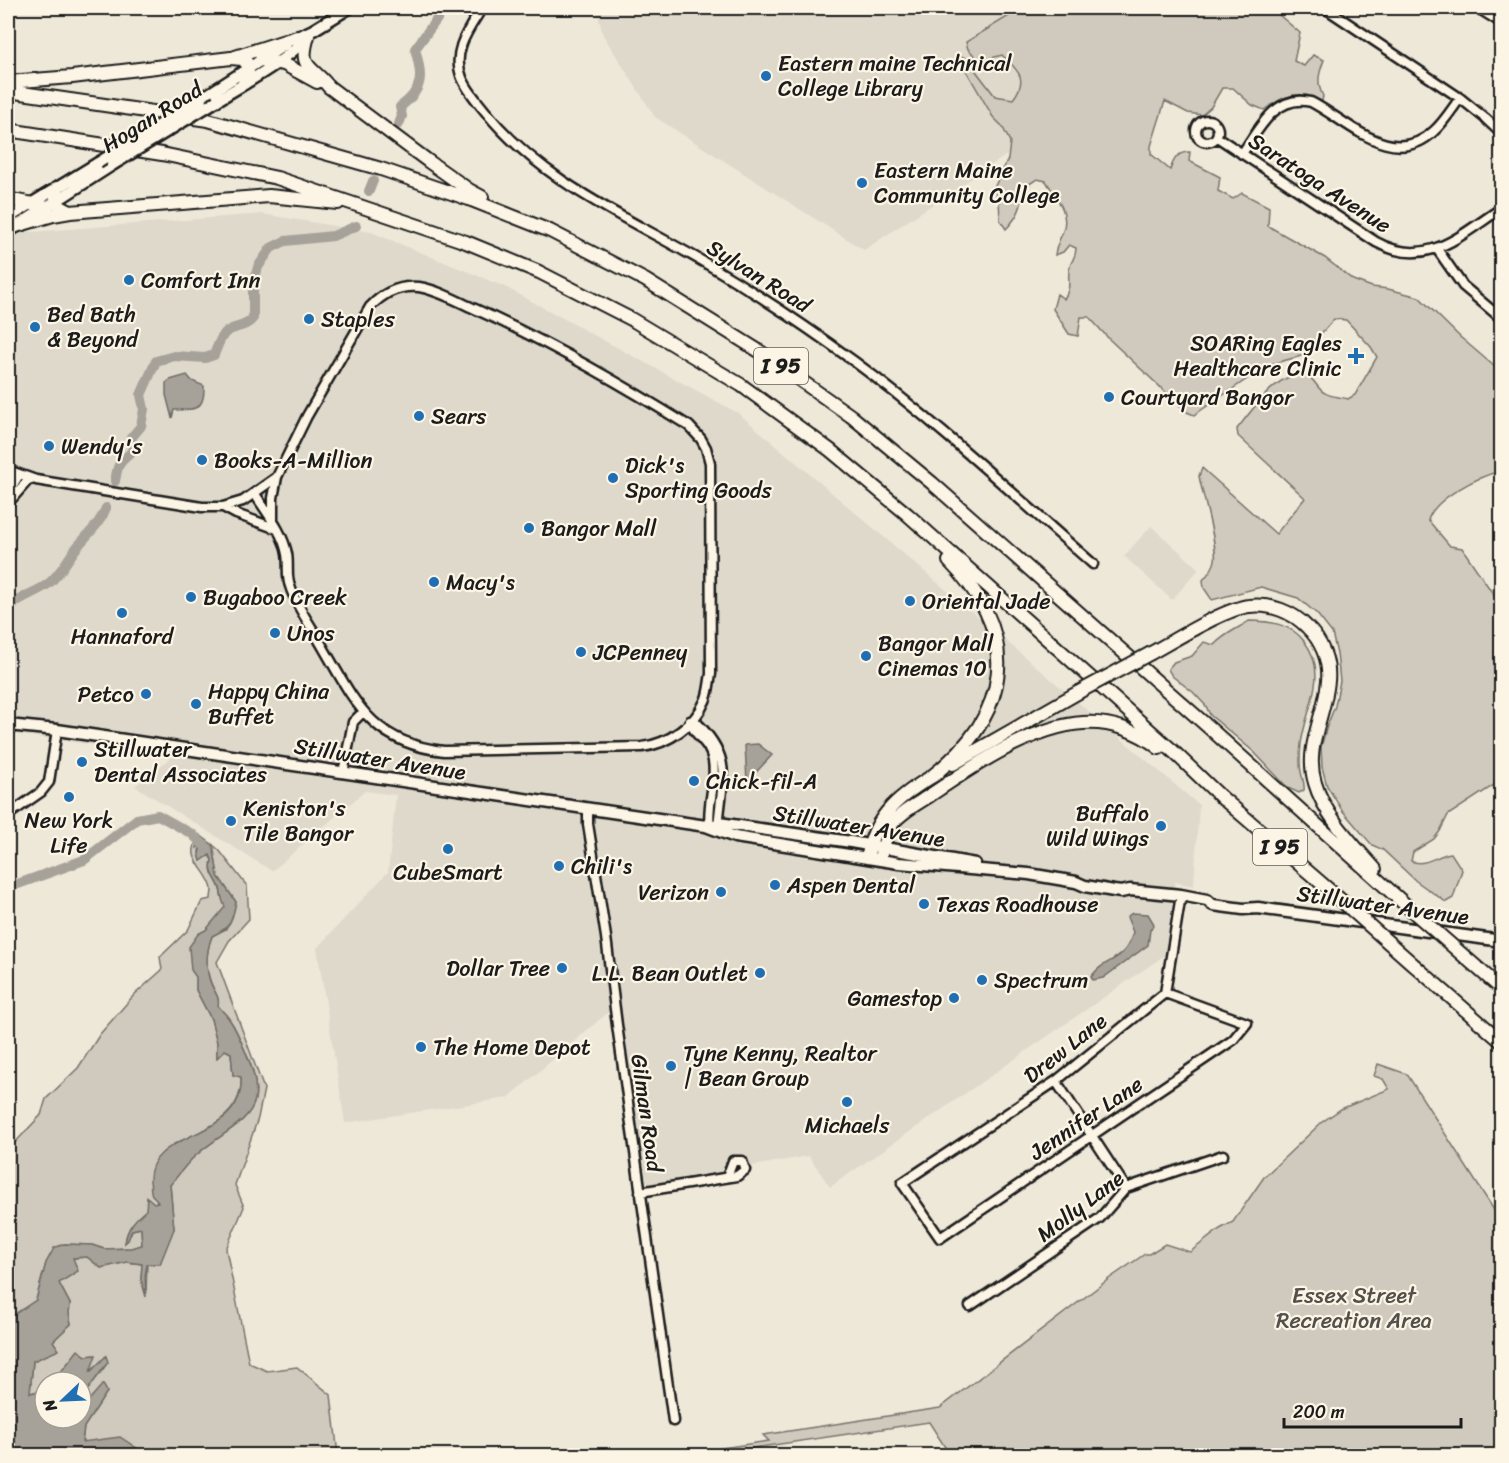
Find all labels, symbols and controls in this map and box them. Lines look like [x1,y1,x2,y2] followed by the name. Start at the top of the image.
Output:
[778,44,1012,108] place label: Eastern maine Technical College Library
[759,69,773,83] marker: Eastern maine Technical College Library
[94,70,212,164] street label: Hogan Road
[1241,122,1399,244] street label: Saratoga Avenue
[874,151,1060,215] place label: Eastern Maine Community College
[855,176,869,190] marker: Eastern Maine Community College
[699,228,820,324] street label: Sylvan Road
[141,261,260,300] place label: Comfort Inn
[122,273,136,287] marker: Comfort Inn
[47,295,139,359] place label: Bed Bath & Beyond
[321,300,396,339] place label: Staples
[302,312,316,326] marker: Staples
[28,320,42,334] marker: Bed Bath & Beyond
[1174,324,1343,388] place label: SOARing Eagles Healthcare Clinic
[1347,347,1365,365] marker: SOARing Eagles Healthcare Clinic
[754,348,808,384] road number: I 95
[1121,378,1295,417] place label: Courtyard Bangor
[1102,390,1116,404] marker: Courtyard Bangor
[431,397,487,436] place label: Sears
[412,409,426,423] marker: Sears
[61,427,143,466] place label: Wendy's
[42,439,56,453] marker: Wendy's
[214,441,372,480] place label: Books-A-Million
[625,446,773,510] place label: Dick's Sporting Goods
[195,453,209,467] marker: Books-A-Million
[606,471,620,485] marker: Dick's Sporting Goods
[541,509,657,548] place label: Bangor Mall
[522,521,536,535] marker: Bangor Mall
[446,563,515,602] place label: Macy's
[427,575,441,589] marker: Macy's
[203,578,347,617] place label: Bugaboo Creek
[922,582,1051,621] place label: Oriental Jade
[184,590,198,604] marker: Bugaboo Creek
[903,594,917,608] marker: Oriental Jade
[115,606,129,620] marker: Hannaford
[287,614,336,653] place label: Unos
[71,617,175,656] place label: Hannaford
[878,624,994,688] place label: Bangor Mall Cinemas 10
[268,626,282,640] marker: Unos
[592,633,688,672] place label: JCPenney
[574,645,588,659] marker: JCPenney
[859,649,873,663] marker: Bangor Mall Cinemas 10
[208,672,330,736] place label: Happy China Buffet
[78,675,134,714] place label: Petco
[139,687,153,701] marker: Petco
[189,697,203,711] marker: Happy China Buffet
[291,726,469,792] street label: Stillwater Avenue
[94,730,268,794] place label: Stillwater Dental Associates
[75,755,89,769] marker: Stillwater Dental Associates
[706,762,817,801] place label: Chick-fil-A
[687,774,701,788] marker: Chick-fil-A
[243,789,355,853] place label: Keniston's Tile Bangor
[62,790,76,804] marker: New York Life
[770,793,948,859] street label: Stillwater Avenue
[1046,794,1150,858] place label: Buffalo Wild Wings
[25,801,113,865] place label: New York Life
[224,814,238,828] marker: Keniston's Tile Bangor
[1154,819,1168,833] marker: Buffalo Wild Wings
[1253,829,1307,865] road number: I 95
[441,842,455,856] marker: CubeSmart
[571,847,632,886] place label: Chili's
[393,853,503,892] place label: CubeSmart
[552,859,566,873] marker: Chili's
[786,866,916,905] place label: Aspen Dental
[638,873,709,912] place label: Verizon
[1294,874,1472,936] street label: Stillwater Avenue
[768,878,782,892] marker: Aspen Dental
[714,885,728,899] marker: Verizon
[936,885,1099,924] place label: Texas Roadhouse
[917,897,931,911] marker: Texas Roadhouse
[446,949,550,988] place label: Dollar Tree
[592,954,748,993] place label: L.L. Bean Outlet
[555,961,569,975] marker: Dollar Tree
[994,961,1088,1000] place label: Spectrum
[753,966,767,980] marker: L.L. Bean Outlet
[975,973,989,987] marker: Spectrum
[848,979,942,1018] place label: Gamestop
[947,991,961,1005] marker: Gamestop
[1014,1002,1116,1094] street label: Drew Lane
[433,1028,591,1067] place label: The Home Depot
[683,1034,879,1098] place label: Tyne Kenny, Realtor | Bean Group
[414,1040,428,1054] marker: The Home Depot
[619,1052,675,1176] street label: Gilman Road
[664,1059,678,1073] marker: Tyne Kenny, Realtor | Bean Group
[1020,1065,1151,1171] street label: Jennifer Lane
[840,1095,854,1109] marker: Michaels
[805,1106,890,1145] place label: Michaels
[1027,1159,1133,1252] street label: Molly Lane
[1276,1276,1432,1340] park label: Essex Street Recreation Area
[33,1370,93,1430] north arrow
[1284,1391,1461,1429] scale bar
[34,1394,66,1417] text: N
[1293,1396,1345,1428] text: 200 m

